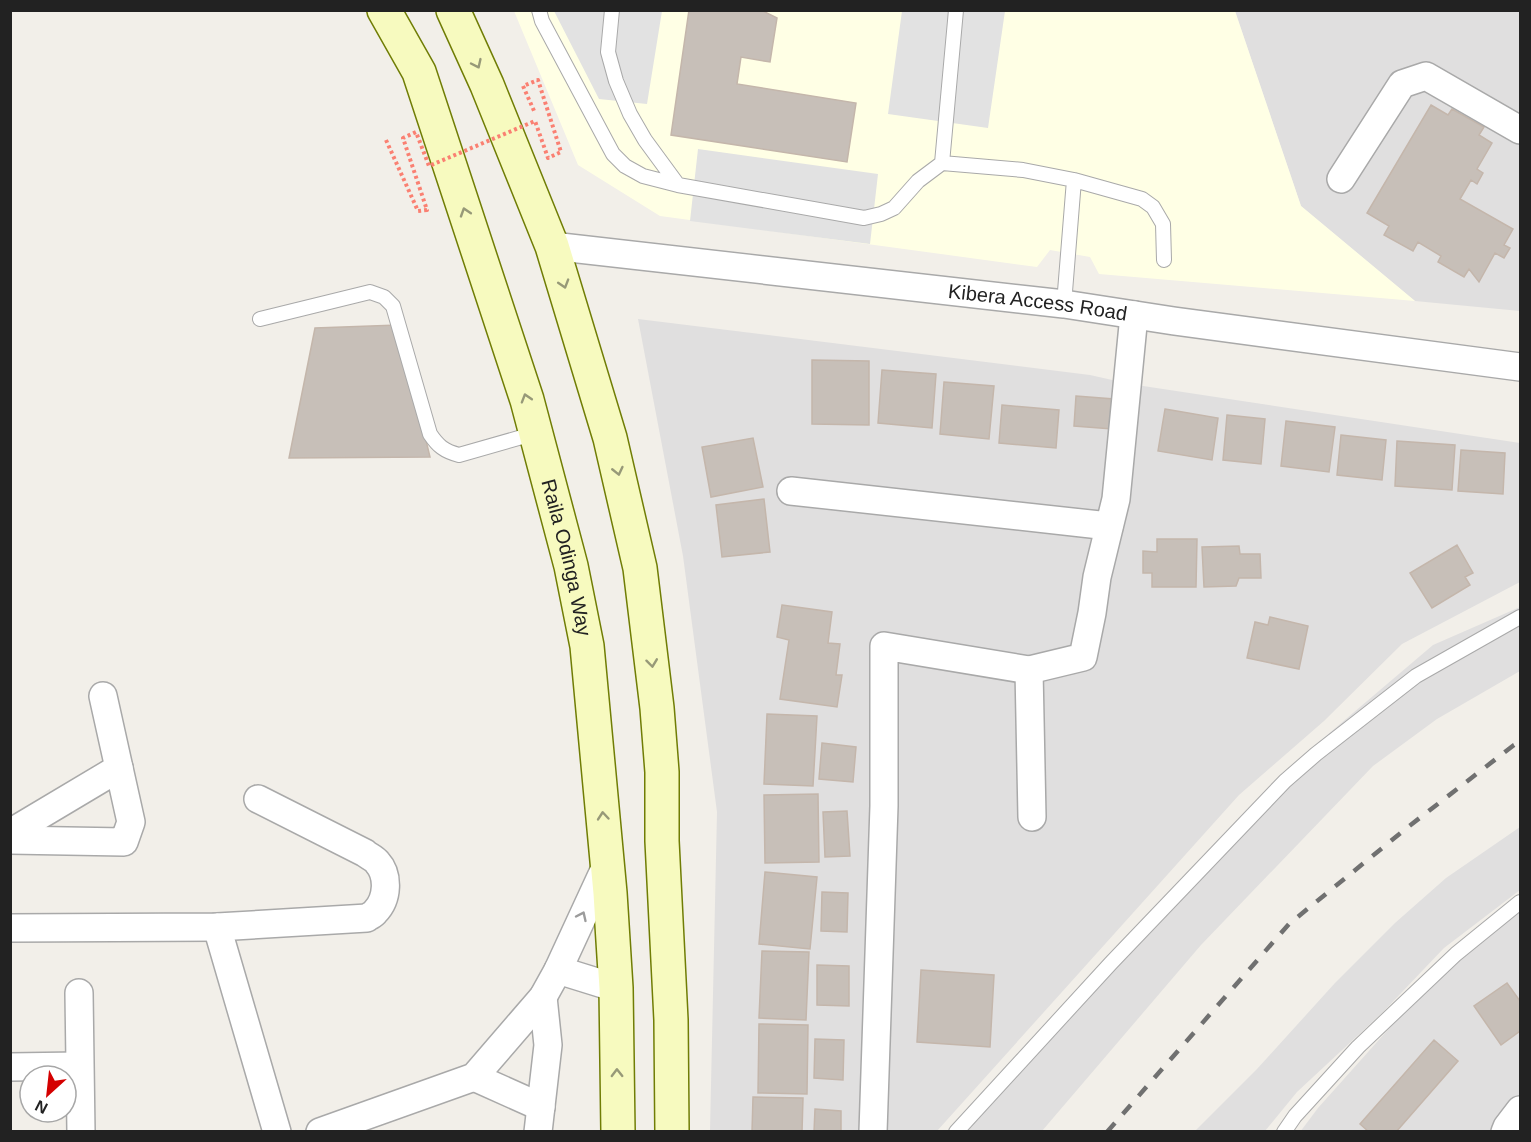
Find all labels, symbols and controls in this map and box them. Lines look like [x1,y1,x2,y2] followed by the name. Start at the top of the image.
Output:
[470,57,482,68] one-way arrow
[460,208,472,218] one-way arrow
[557,278,569,289] one-way arrow
[947,280,1129,325] street label: Kibera Access Road
[521,393,533,404] one-way arrow
[610,466,623,476] one-way arrow
[537,477,596,638] street label: Raila Odinga Way
[645,659,657,668] one-way arrow
[597,811,610,820] one-way arrow
[575,912,587,923] one-way arrow
[18,1064,78,1124] north arrow
[611,1069,623,1078] one-way arrow
[32,1097,50,1117] text: N

